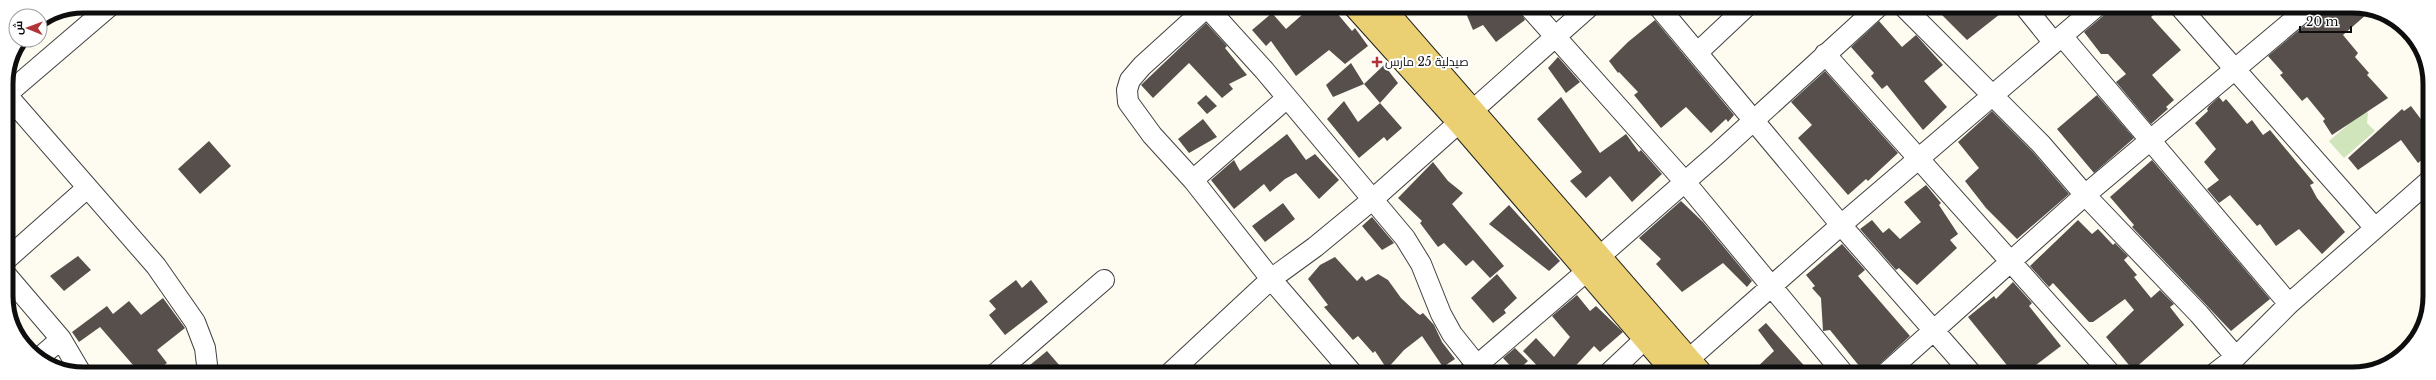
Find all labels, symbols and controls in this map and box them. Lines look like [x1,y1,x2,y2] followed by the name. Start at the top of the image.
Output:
[8,8,48,48] north arrow
[2300,8,2351,34] scale bar
[2306,14,2338,29] text: 20 m
[11,21,25,35] text: ش
[1385,54,1469,69] place label: صيدلية 25 مارس
[1372,57,1382,67] marker: صيدلية 25 مارس

